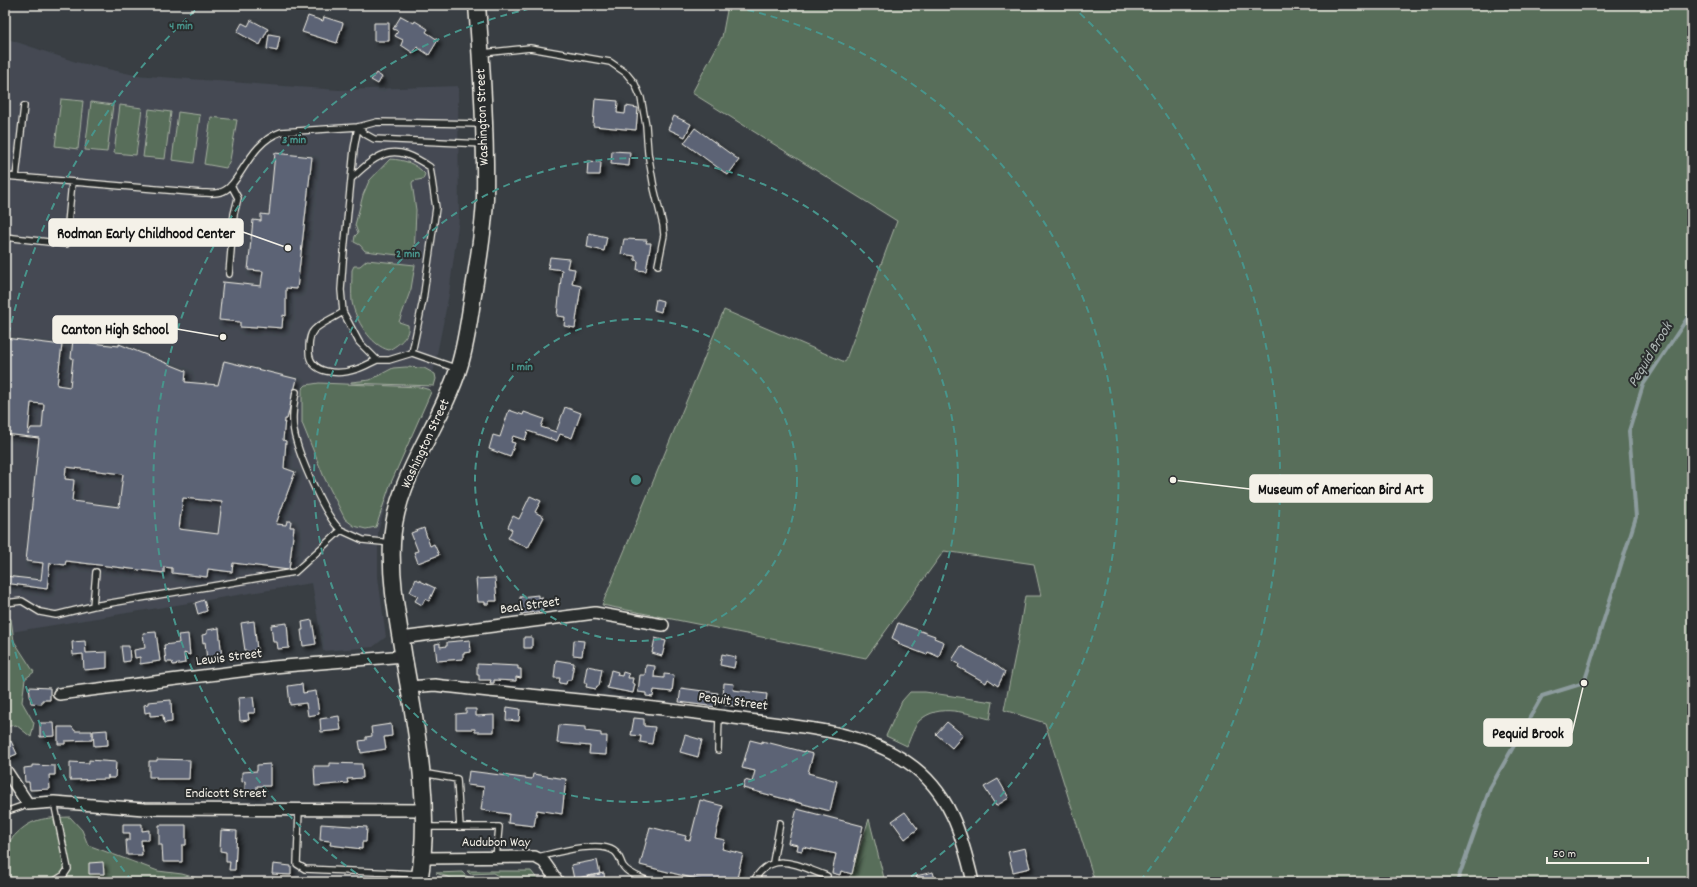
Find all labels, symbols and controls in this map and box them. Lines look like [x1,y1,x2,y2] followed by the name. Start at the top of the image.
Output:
[169,18,193,35] text: 4 min
[471,68,495,166] street label: Washington Street
[282,132,306,149] text: 3 min
[49,219,243,246] callout: Rodman Early Childhood Center
[57,224,236,246] text: Rodman Early Childhood Center
[396,246,420,263] text: 2 min
[53,316,177,343] callout: Canton High School
[1623,317,1680,392] water label: Pequid Brook
[61,320,169,342] text: Canton High School
[511,359,533,376] text: 1 min
[396,396,456,492] street label: Washington Street
[629,473,643,487] centre of rings
[1250,475,1432,502] callout: Museum of American Bird Art
[1258,480,1424,502] text: Museum of American Bird Art
[499,592,561,620] street label: Beal Street
[195,644,263,672] street label: Lewis Street
[697,687,769,717] street label: Pequit Street
[1484,719,1572,746] callout: Pequid Brook
[1492,724,1564,746] text: Pequid Brook
[185,784,267,804] street label: Endicott Street
[462,833,531,853] street label: Audubon Way
[1547,839,1648,865] scale bar
[1553,846,1576,863] text: 50 m

